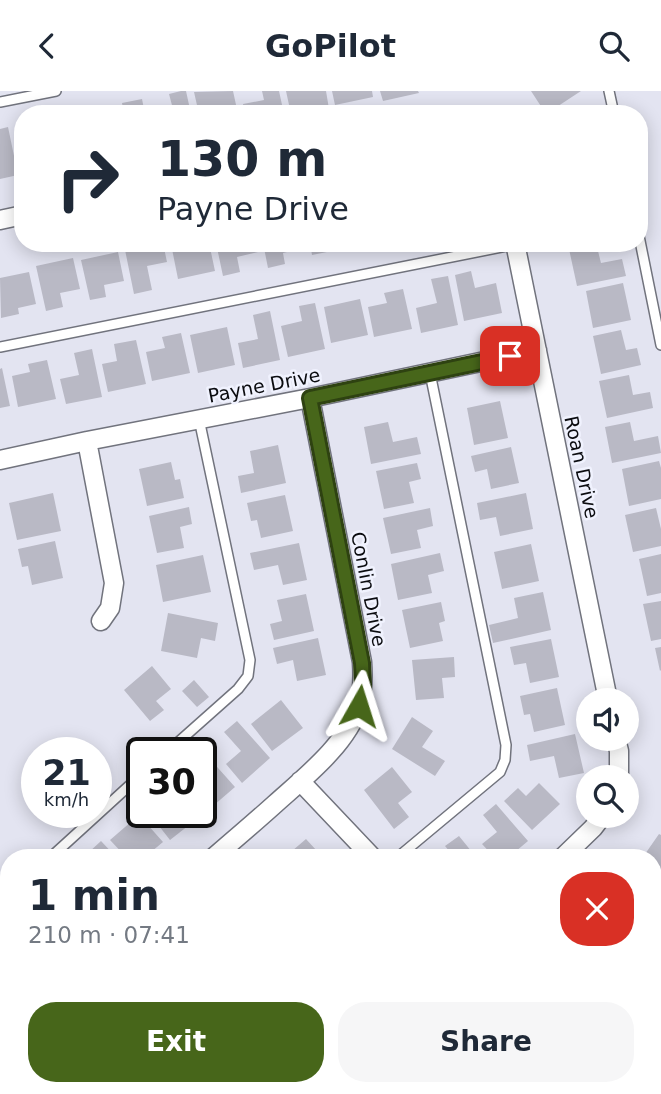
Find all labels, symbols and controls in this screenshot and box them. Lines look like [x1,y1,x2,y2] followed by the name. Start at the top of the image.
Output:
[28,27,66,65] icon: back
[265,27,396,65] text: GoPilot
[595,27,633,65] icon: search
[157,131,327,188] text: 130 m
[42,133,133,224] icon: right
[157,190,349,228] text: Payne Drive
[480,326,540,386] pin
[491,337,529,375] icon: arrive
[206,363,322,407] street label: Payne Drive
[560,414,604,520] street label: Roan Drive
[347,530,391,648] street label: Conlin Drive
[322,669,396,743] position arrow
[576,688,639,828] map controls
[576,688,639,751] button: sound
[126,737,217,828] speed limit sign: 30
[42,753,91,793] text: 21
[576,765,639,828] button: search
[44,789,89,810] text: km/h
[28,871,160,920] text: 1 min
[560,872,634,946] button: close
[28,922,190,948] text: 210 m · 07:41
[28,1002,324,1082] button: Exit
[338,1002,634,1082] button: Share

